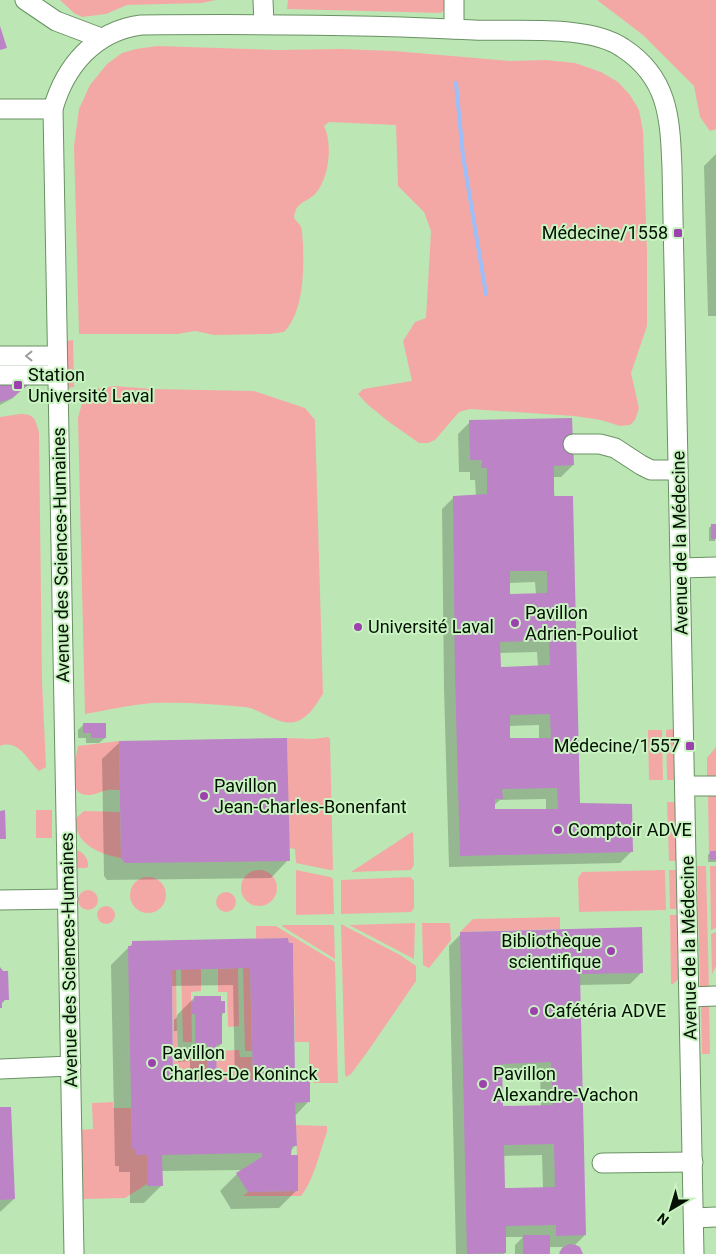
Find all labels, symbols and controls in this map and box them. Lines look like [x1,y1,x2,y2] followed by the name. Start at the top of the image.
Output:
[542,222,668,243] place label: Médecine/1558
[672,227,684,239] marker: Médecine/1558
[24,351,32,361] one-way arrow
[28,364,154,406] place label: Station Université Laval
[12,379,24,391] marker: Station Université Laval
[48,427,73,683] street label: Avenue des Sciences-Humaines
[667,451,692,635] street label: Avenue de la Médecine
[525,602,638,644] place label: Pavillon Adrien-Pouliot
[368,616,494,637] place label: Université Laval
[509,617,521,629] marker: Pavillon Adrien-Pouliot
[352,621,364,633] marker: Université Laval
[554,735,680,756] place label: Médecine/1557
[684,740,696,752] marker: Médecine/1557
[214,775,407,817] place label: Pavillon Jean-Charles-Bonenfant
[198,790,210,802] marker: Pavillon Jean-Charles-Bonenfant
[568,819,692,840] place label: Comptoir ADVE
[552,824,564,836] marker: Comptoir ADVE
[56,832,81,1088] street label: Avenue des Sciences-Humaines
[676,856,701,1040] street label: Avenue de la Médecine
[501,930,601,972] place label: Bibliothèque scientifique
[605,945,617,957] marker: Bibliothèque scientifique
[544,1000,666,1021] place label: Cafétéria ADVE
[528,1005,540,1017] marker: Cafétéria ADVE
[162,1042,319,1084] place label: Pavillon Charles-De Koninck
[146,1057,158,1069] marker: Pavillon Charles-De Koninck
[493,1063,638,1105] place label: Pavillon Alexandre-Vachon
[477,1078,489,1090] marker: Pavillon Alexandre-Vachon
[646,1184,696,1234] north arrow
[654,1210,672,1229] text: N

